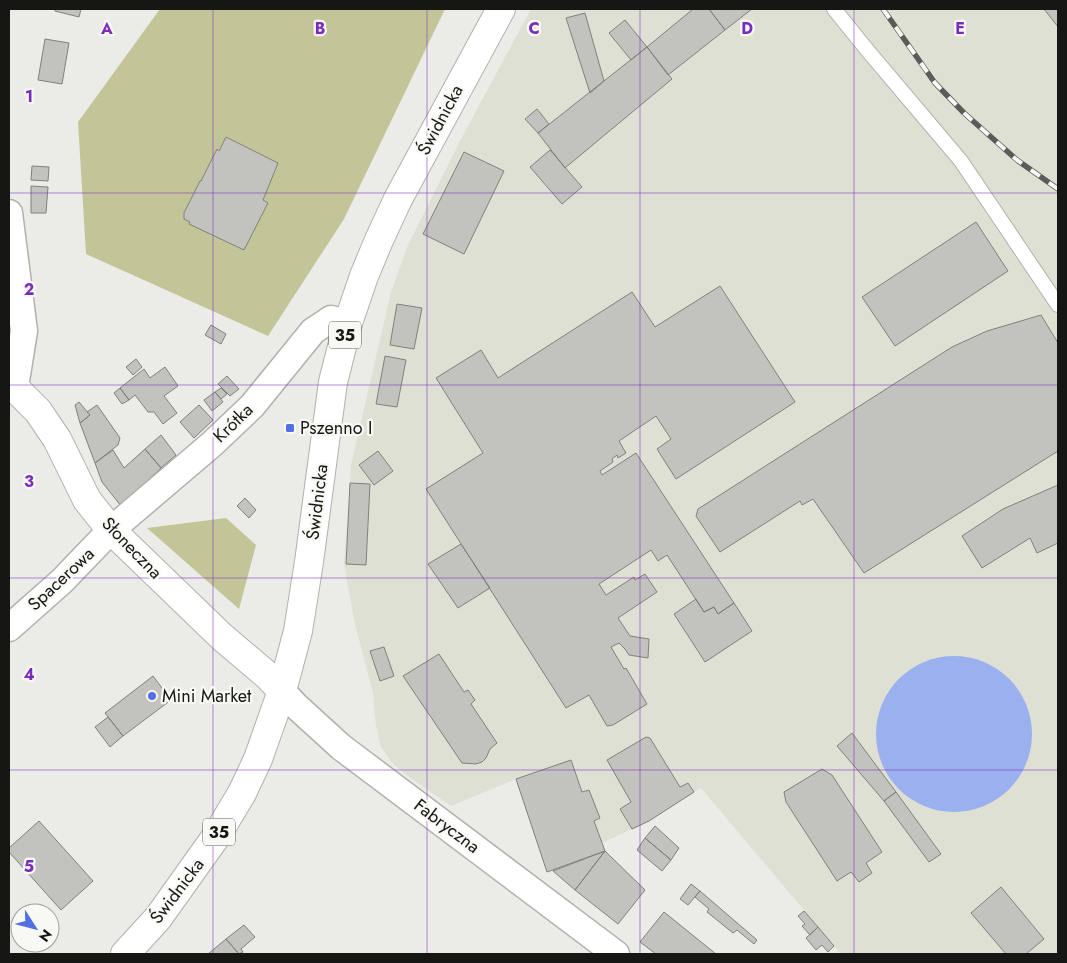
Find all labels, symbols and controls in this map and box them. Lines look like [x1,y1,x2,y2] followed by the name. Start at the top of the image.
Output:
[100,17,113,40] text: A
[315,17,325,40] text: B
[528,17,540,40] text: C
[741,17,753,40] text: D
[955,17,965,40] text: E
[411,80,469,160] street label: Świdnicka
[25,85,33,108] text: 1
[24,278,34,301] text: 2
[329,322,361,348] road number: 35
[207,397,259,449] street label: Krótka
[300,415,372,441] place label: Pszenno I
[284,422,296,434] marker: Pszenno I
[299,463,335,541] street label: Świdnicka
[24,470,34,493] text: 3
[96,511,168,585] street label: Słoneczna
[22,541,100,617] street label: Spacerowa
[23,663,35,686] text: 4
[162,683,252,709] place label: Mini Market
[146,690,158,702] marker: Mini Market
[409,793,485,859] street label: Fabryczna
[203,819,235,846] road number: 35
[144,853,210,929] street label: Świdnicka
[24,855,34,878] text: 5
[10,903,60,953] north arrow
[34,925,57,946] text: N

